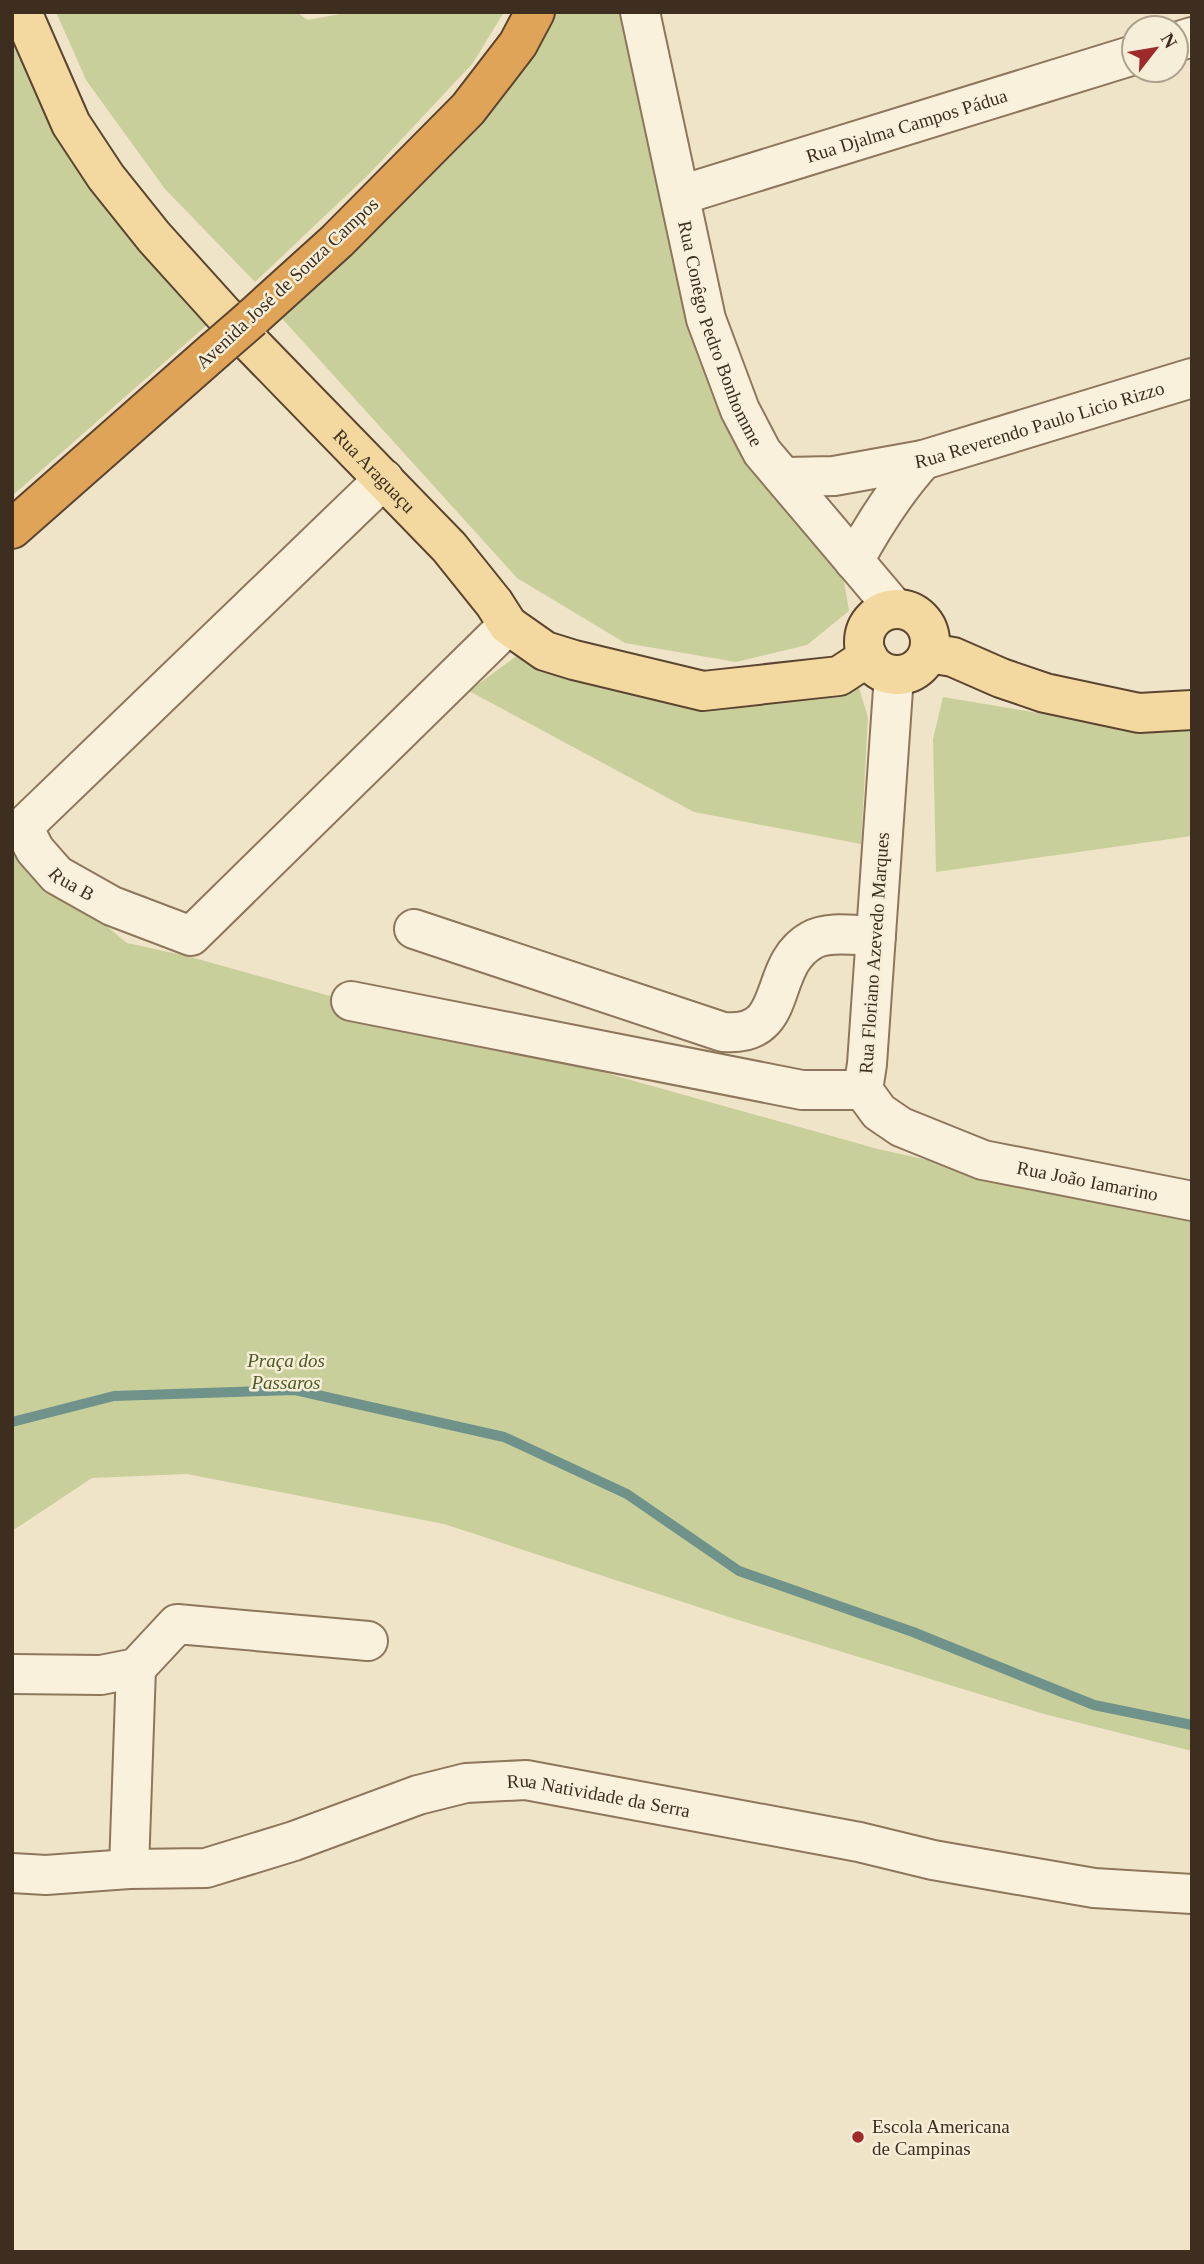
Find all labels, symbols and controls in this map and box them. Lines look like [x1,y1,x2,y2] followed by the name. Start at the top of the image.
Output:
[1120,14,1190,84] north arrow
[1157,29,1182,52] text: N
[803,84,1010,166] street label: Rua Djalma Campos Pádua
[192,193,382,373] street label: Avenida José de Souza Campos
[675,219,768,450] street label: Rua Conêgo Pedro Bonhomme
[913,377,1167,472] street label: Rua Reverendo Paulo Licio Rizzo
[329,424,420,517] street label: Rua Araguaçu
[855,831,893,1075] street label: Rua Floriano Azevedo Marques
[45,863,98,904] street label: Rua B
[1015,1156,1160,1205] street label: Rua João Iamarino
[246,1350,325,1393] park label: Praça dos Passaros
[506,1769,693,1821] street label: Rua Natividade da Serra
[872,2116,1010,2159] place label: Escola Americana de Campinas
[850,2129,866,2145] marker: Escola Americana de Campinas

